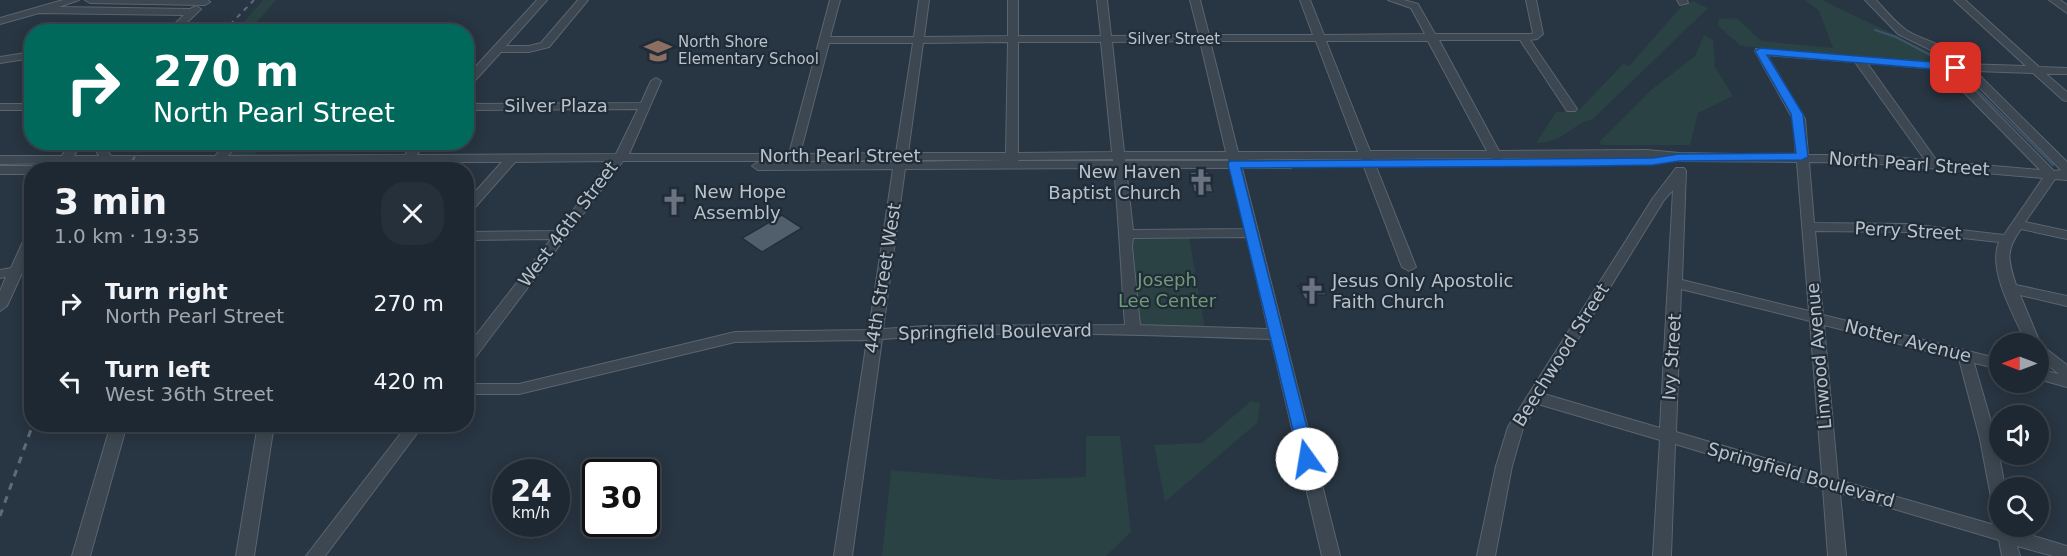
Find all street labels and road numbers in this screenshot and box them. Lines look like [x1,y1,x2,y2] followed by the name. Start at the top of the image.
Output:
[1128,30,1220,48] street label: Silver Street
[504,95,608,116] street label: Silver Plaza
[759,145,921,166] street label: North Pearl Street
[1828,147,1990,180] street label: North Pearl Street
[514,157,622,291] street label: West 46th Street
[860,201,905,355] street label: 44th Street West
[1854,217,1962,244] street label: Perry Street
[1508,279,1613,430] street label: Beechwood Street
[1802,282,1835,430] street label: Linwood Avenue
[1658,313,1685,401] street label: Ivy Street
[1843,315,1974,366] street label: Notter Avenue
[898,319,1092,344] street label: Springfield Boulevard
[1705,438,1897,511] street label: Springfield Boulevard

